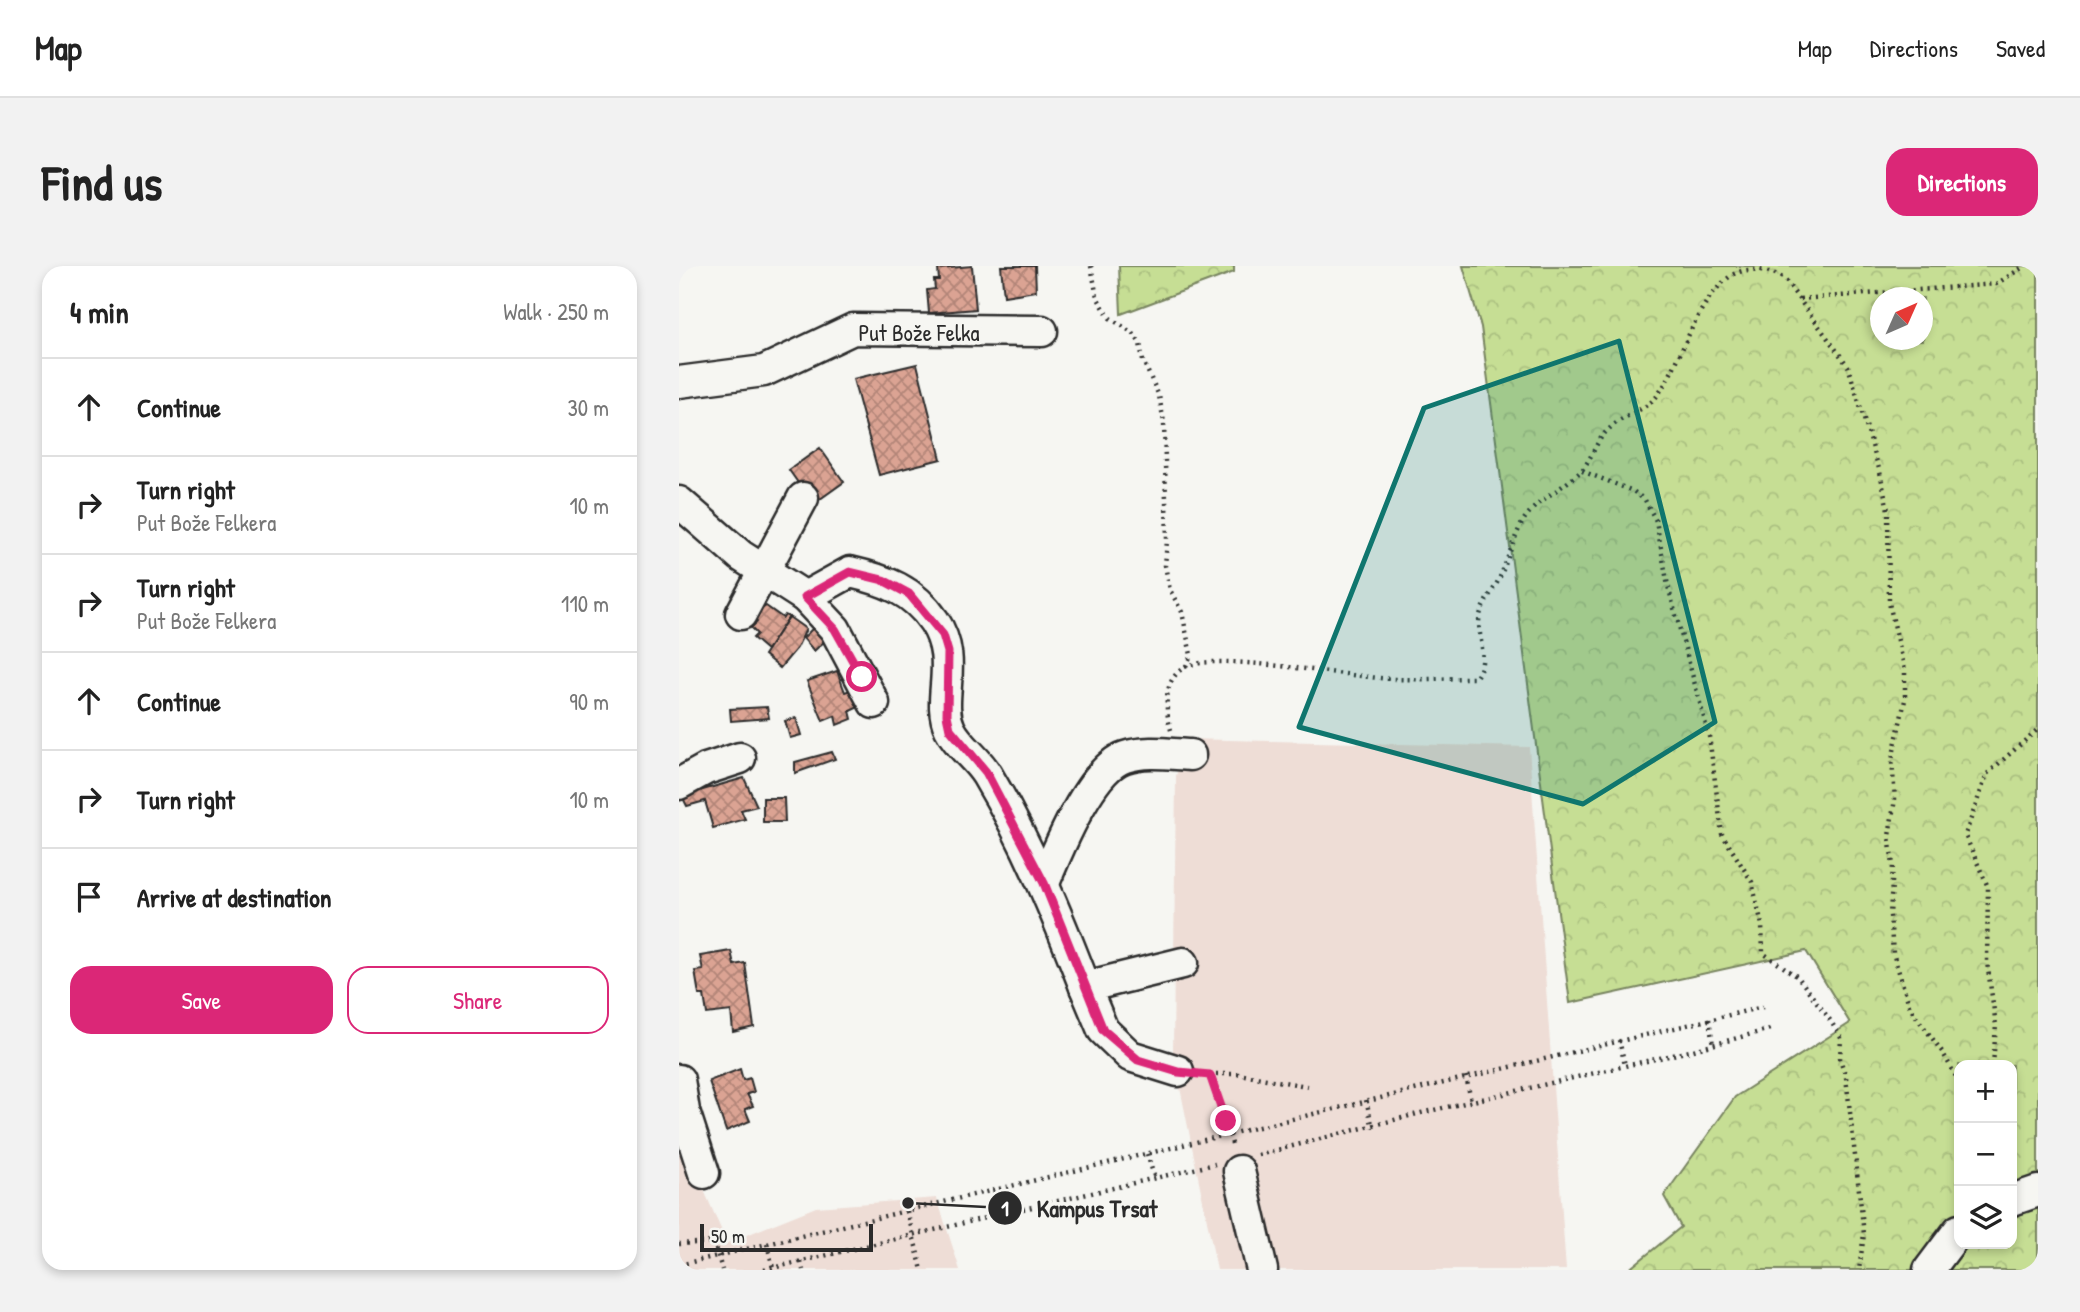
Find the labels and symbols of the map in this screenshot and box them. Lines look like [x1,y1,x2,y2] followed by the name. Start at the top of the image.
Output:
[1870,287,1933,350] north arrow
[858,317,980,348] street label: Put Bože Felka
[846,661,877,692] route start
[1210,1105,1241,1136] route end
[988,1186,1171,1231] callout: Kampus Trsat
[1037,1192,1158,1225] text: Kampus Trsat
[1001,1194,1009,1223] text: 1
[700,1221,873,1253] scale bar

